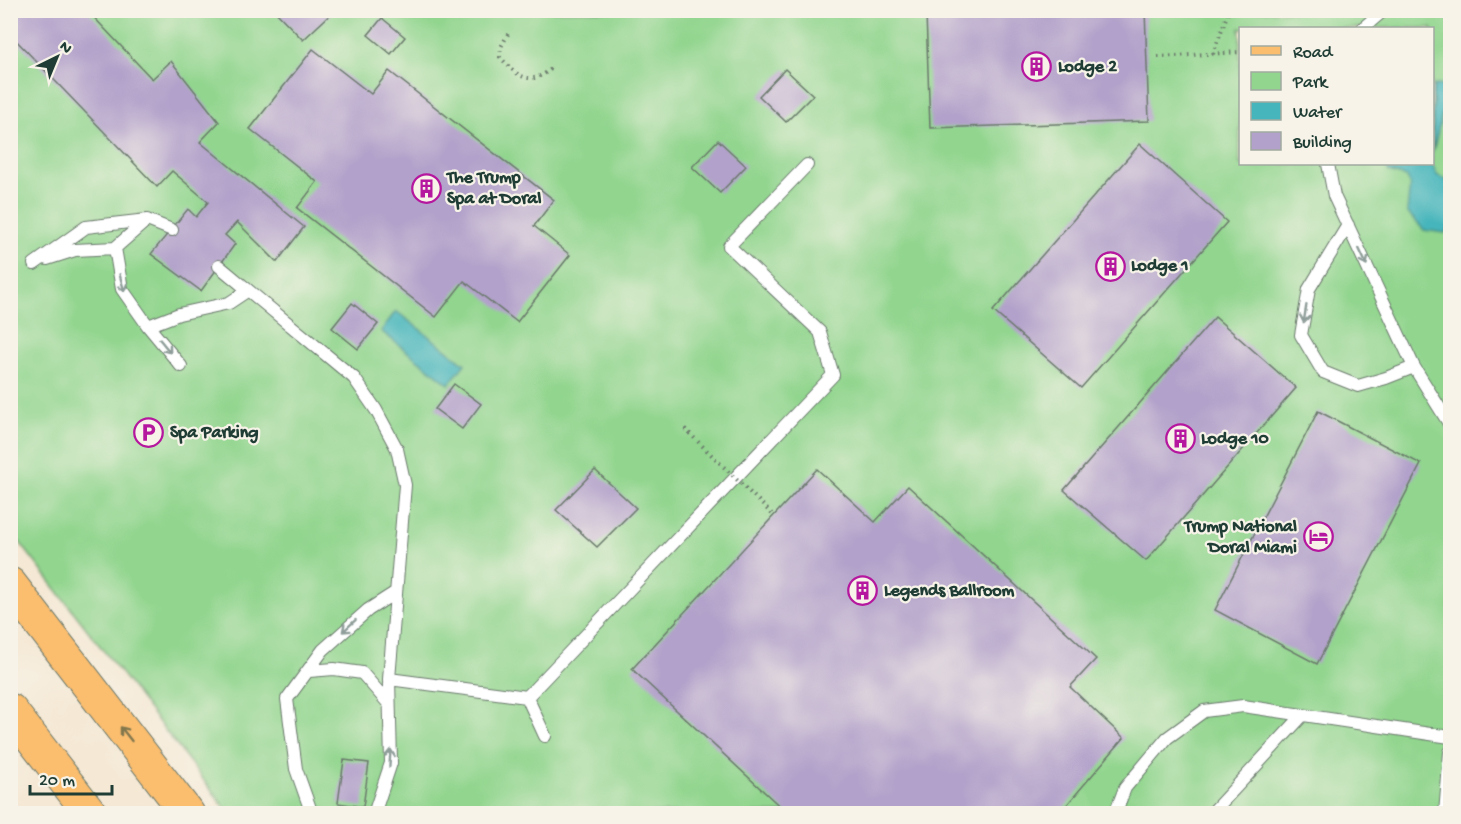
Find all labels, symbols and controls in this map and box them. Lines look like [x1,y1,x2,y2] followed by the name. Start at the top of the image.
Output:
[27,27,87,87] north arrow
[1239,27,1434,165] legend
[55,38,76,59] text: N
[1293,43,1334,64] text: Road
[1021,51,1053,83] building icon: Lodge 2
[1058,57,1117,78] place label: Lodge 2
[1292,73,1329,94] text: Park
[1293,103,1343,124] text: Water
[1292,133,1352,154] text: Building
[445,168,542,210] place label: The Trump Spa at Doral
[410,172,442,204] building icon: The Trump Spa at Doral
[1357,247,1369,265] one-way arrow
[1094,250,1126,282] building icon: Lodge 1
[1131,256,1189,277] place label: Lodge 1
[117,273,128,292] one-way arrow
[1299,304,1310,323] one-way arrow
[158,338,172,353] one-way arrow
[133,417,165,449] parking icon: Spa Parking
[170,423,258,444] place label: Spa Parking
[1164,423,1196,455] building icon: Lodge 10
[1201,429,1270,450] place label: Lodge 10
[1183,517,1297,559] place label: Trump National Doral Miami
[1302,521,1334,553] hotel icon: Trump National Doral Miami
[847,575,879,607] building icon: Legends Ballroom
[884,581,1015,602] place label: Legends Ballroom
[342,619,357,634] one-way arrow
[120,726,133,742] one-way arrow
[385,749,396,768] one-way arrow
[30,758,112,796] scale bar
[39,771,75,792] text: 20 m

